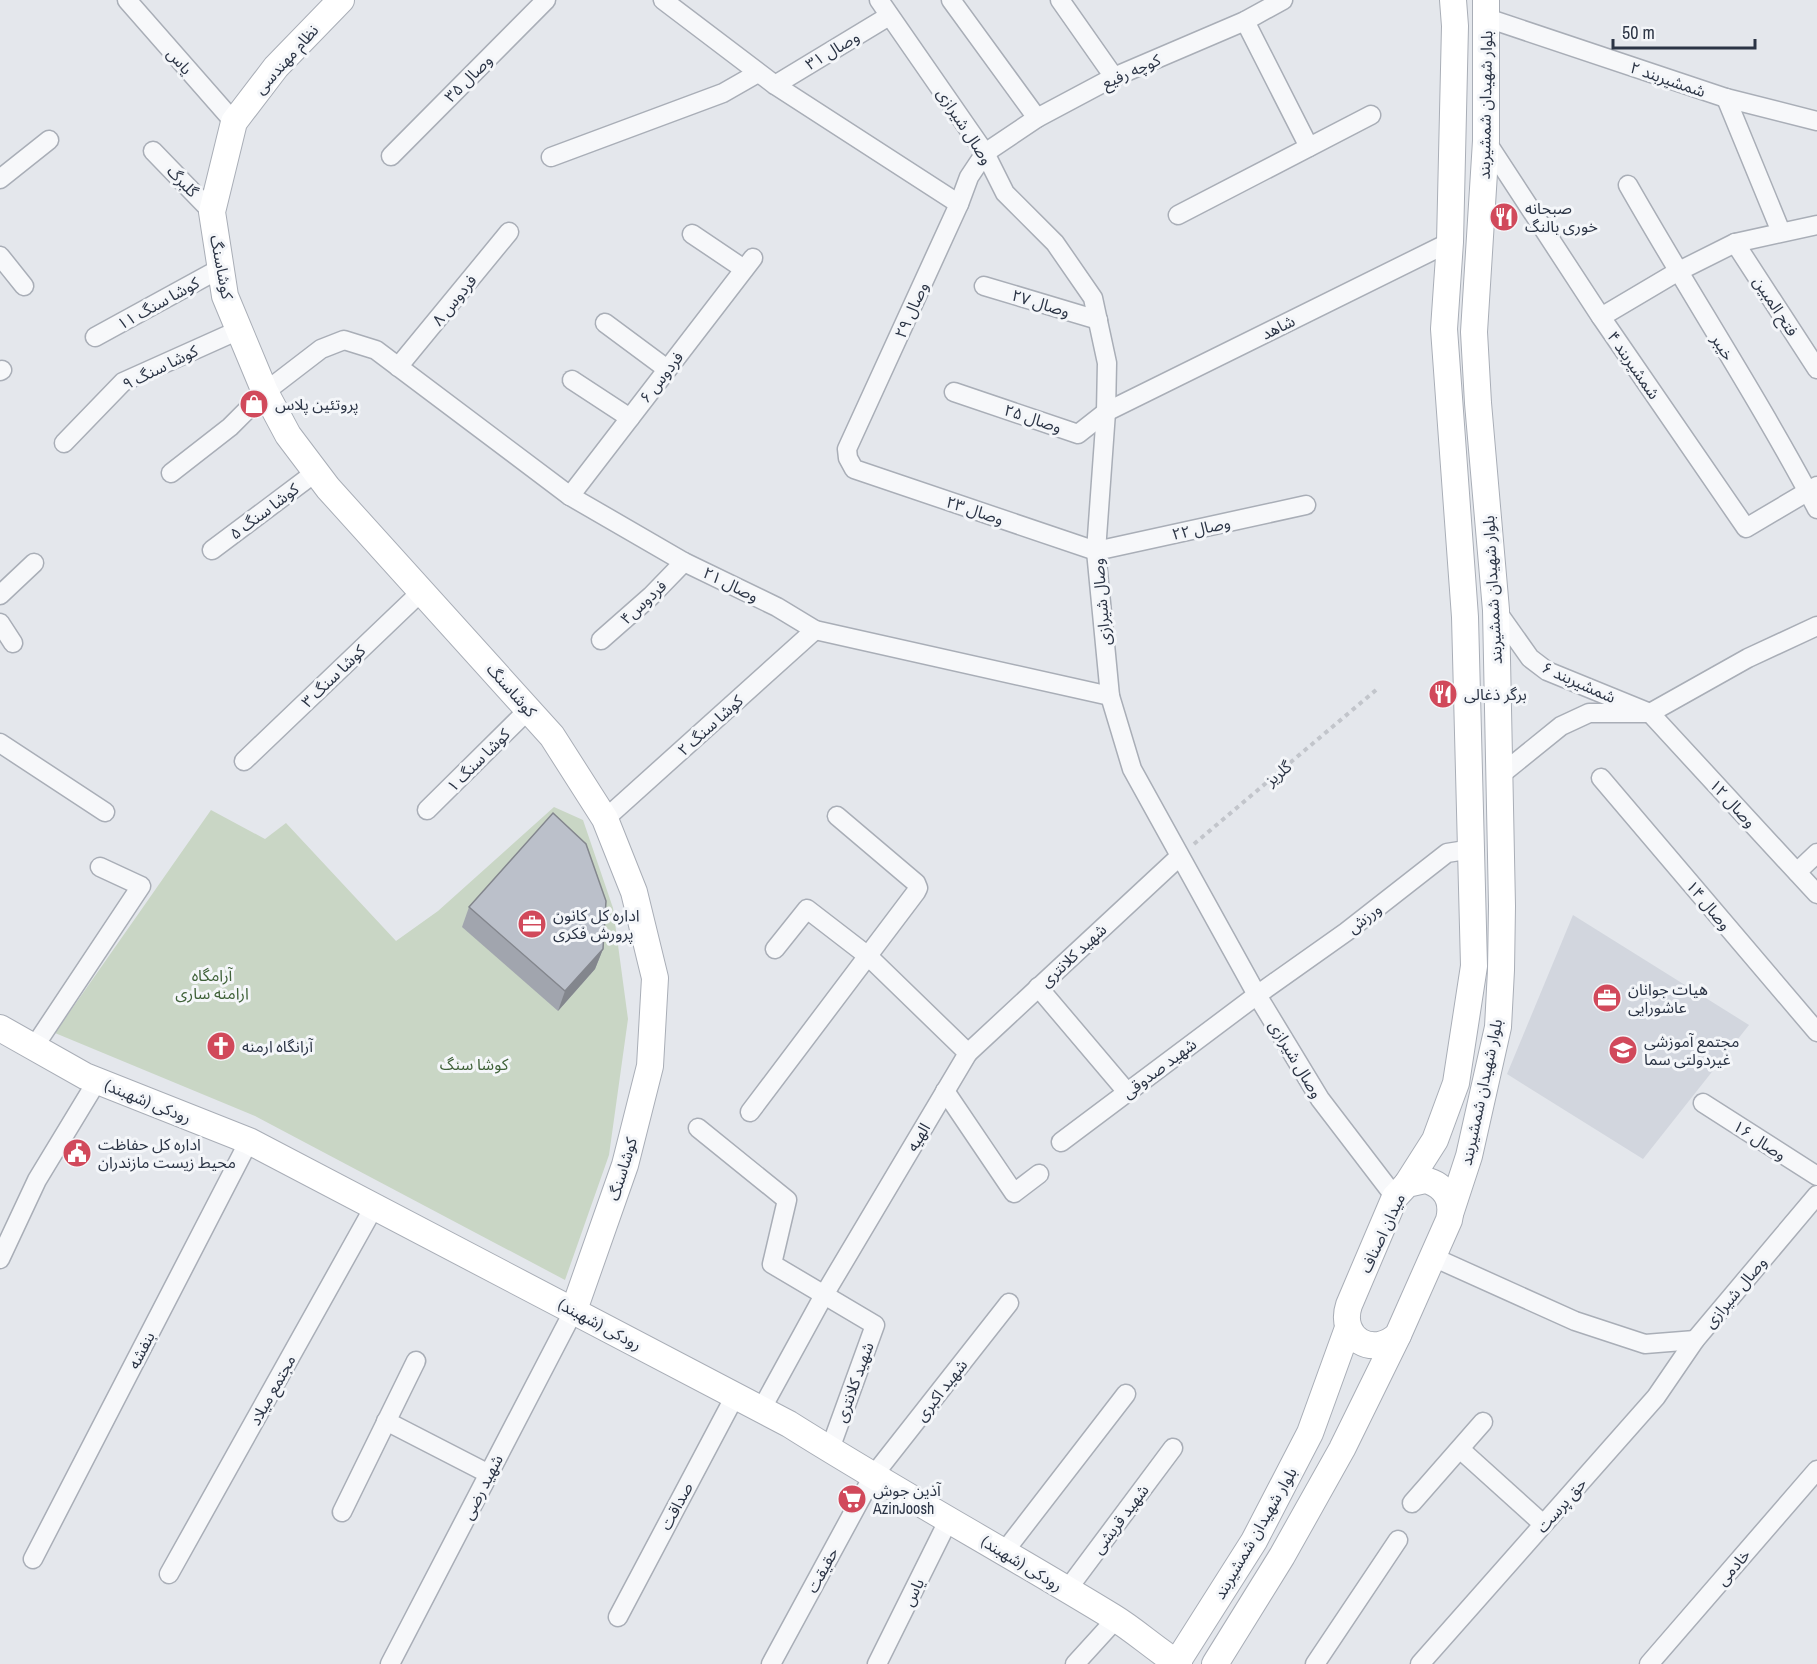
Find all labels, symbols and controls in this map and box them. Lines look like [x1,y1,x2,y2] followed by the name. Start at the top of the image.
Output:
[1613,12,1756,50] scale bar
[249,19,325,100] street label: نظام مهندسی
[1622,20,1655,45] text: 50 m
[801,25,863,75] street label: وصال ۳۱
[1473,30,1497,180] street label: بلوار شهیدان شمشیربند
[162,43,198,79] street label: یاس
[1098,48,1165,95] street label: کوچه رفیع
[439,49,497,107] street label: وصال ۳۵
[1627,56,1709,102] street label: شمشیربند ۲
[932,83,998,169] street label: وصال شیرازی
[162,160,204,202] street label: گلبرگ
[1525,197,1598,237] place label: صبحانه خوری بالنگ
[1488,201,1520,233] restaurant icon: صبحانه خوری بالنگ
[205,233,239,301] street label: کوشاسنگ
[427,270,481,330] street label: فردوس ۸
[113,271,203,335] street label: ۱۱ کوشا سنگ
[1747,272,1804,341] street label: فتح المبین
[889,278,933,342] street label: وصال ۲۹
[1009,284,1073,322] street label: وصال ۲۷
[1257,309,1299,345] street label: شاهد
[1603,327,1665,403] street label: شمشیربند ۴
[1706,329,1740,364] street label: خیبر
[119,339,202,395] street label: کوشا سنگ ۹
[634,347,688,407] street label: فردوس ۶
[238,388,270,420] shop icon: پروتئین پلاس
[275,393,359,415] place label: پروتئین پلاس
[1001,398,1065,438] street label: وصال ۲۵
[225,477,303,544] street label: کوشا سنگ ۵
[943,490,1007,530] street label: وصال ۲۳
[1170,511,1232,545] street label: وصال ۲۲
[1477,515,1507,665] street label: بلوار شهیدان شمشیربند
[1086,558,1116,646] street label: وصال شیرازی
[700,561,762,607] street label: وصال ۲۱
[615,575,671,629] street label: فردوس۴
[296,640,370,712] street label: کوشا سنگ ۳
[1539,656,1619,708] street label: شمشیربند ۶
[482,658,542,722] street label: کوشاسنگ
[1427,678,1459,710] restaurant icon: برگر ذغالی
[1464,683,1527,705] place label: برگر ذغالی
[672,689,748,760] street label: کوشا سنگ ۲
[441,723,515,797] street label: کوشا سنگ ۱
[1259,755,1296,791] street label: گلریز
[1705,774,1761,832] street label: وصال ۱۲
[1682,875,1736,935] street label: وصال ۱۴
[1342,898,1386,938] street label: ورزش
[553,904,640,944] place label: اداره کل کانون پرورش فکری
[516,908,548,940] office icon: اداره کل کانون پرورش فکری
[1035,918,1111,992] street label: شهید کلانتری
[175,964,249,1004] park label: آرامگاه ارامنه ساری
[1628,978,1708,1018] place label: هیات جوانان عاشورایی
[1591,982,1623,1014] office icon: هیات جوانان عاشورایی
[1264,1016,1328,1102] street label: وصال شیرازی
[1455,1017,1507,1167] street label: بلوار شهیدان شمشیربند
[205,1030,237,1062] church icon: آرانگاه ارمنه
[1644,1030,1739,1070] place label: مجتمع آموزشی غیردولتی سما
[1117,1033,1201,1103] street label: شهید صدوقی
[1607,1034,1639,1066] school or university icon: مجتمع آموزشی غیردولتی سما
[242,1035,314,1057] place label: آرانگاه ارمنه
[440,1053,509,1075] park label: کوشا سنگ
[101,1074,195,1128] street label: رودکی (شهبند)
[1729,1115,1791,1165] street label: وصال ۱۶
[901,1119,935,1155] street label: الهیه
[98,1133,236,1173] place label: اداره کل حفاظت محیط زیست مازندران
[602,1134,642,1203] street label: کوشاسنگ
[61,1137,93,1169] public building icon: اداره کل حفاظت محیط زیست مازندران
[1354,1190,1410,1276] street label: میدان اصناف
[1699,1251,1771,1333] street label: وصال شیرازی
[554,1293,646,1355] street label: رودکی (شهبند)
[122,1328,160,1372] street label: بنفشه
[829,1339,879,1425] street label: شهید کلانتری
[244,1351,302,1430] street label: مجتمع میلاد
[910,1354,972,1426] street label: شهید اکبری
[456,1451,508,1523] street label: شهید رضی
[1208,1463,1302,1603] street label: بلوار شهیدان شمشیربند
[1531,1473,1591,1537] street label: حق پرست
[654,1478,698,1534] street label: صداقت
[872,1479,942,1519] place label: آذین جوش AzinJoosh
[1087,1480,1153,1558] street label: شهید قریشی
[836,1483,868,1515] supermarket icon: آذین جوش AzinJoosh
[977,1530,1067,1596] street label: رودکی (شهبند)
[801,1543,843,1597] street label: حقیقت
[1711,1544,1755,1590] street label: خادمی
[897,1574,929,1610] street label: یاس

